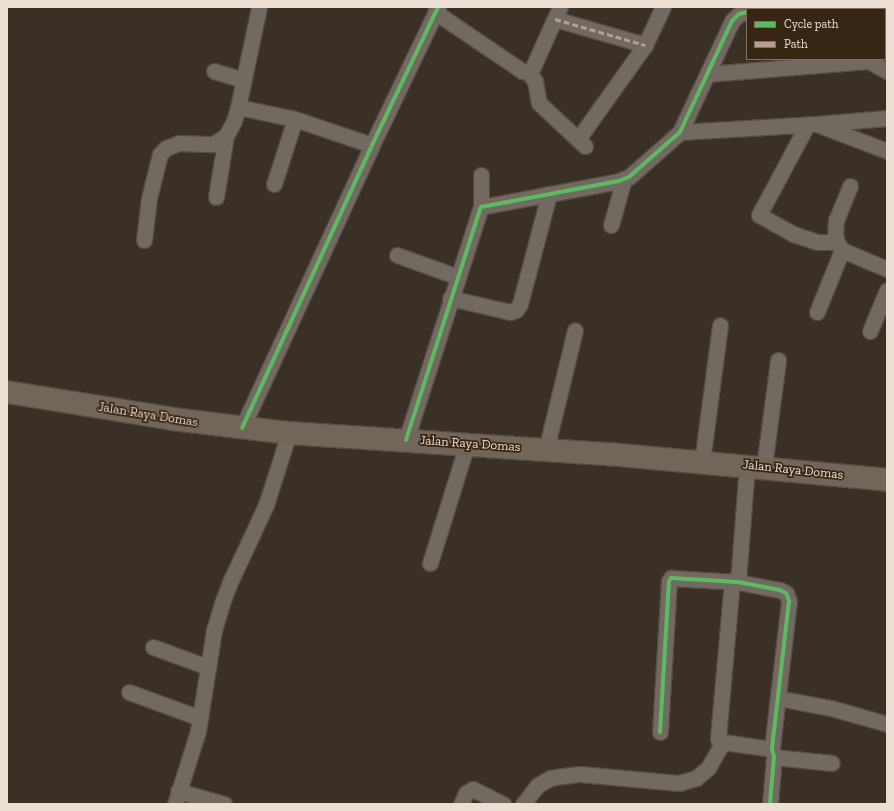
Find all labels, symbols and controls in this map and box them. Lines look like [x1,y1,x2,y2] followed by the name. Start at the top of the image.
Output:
[746,8,886,60] legend
[784,17,838,31] text: Cycle path
[784,37,808,51] text: Path
[97,399,199,431] street label: Jalan Raya Domas
[419,433,521,455] street label: Jalan Raya Domas
[742,457,844,483] street label: Jalan Raya Domas

